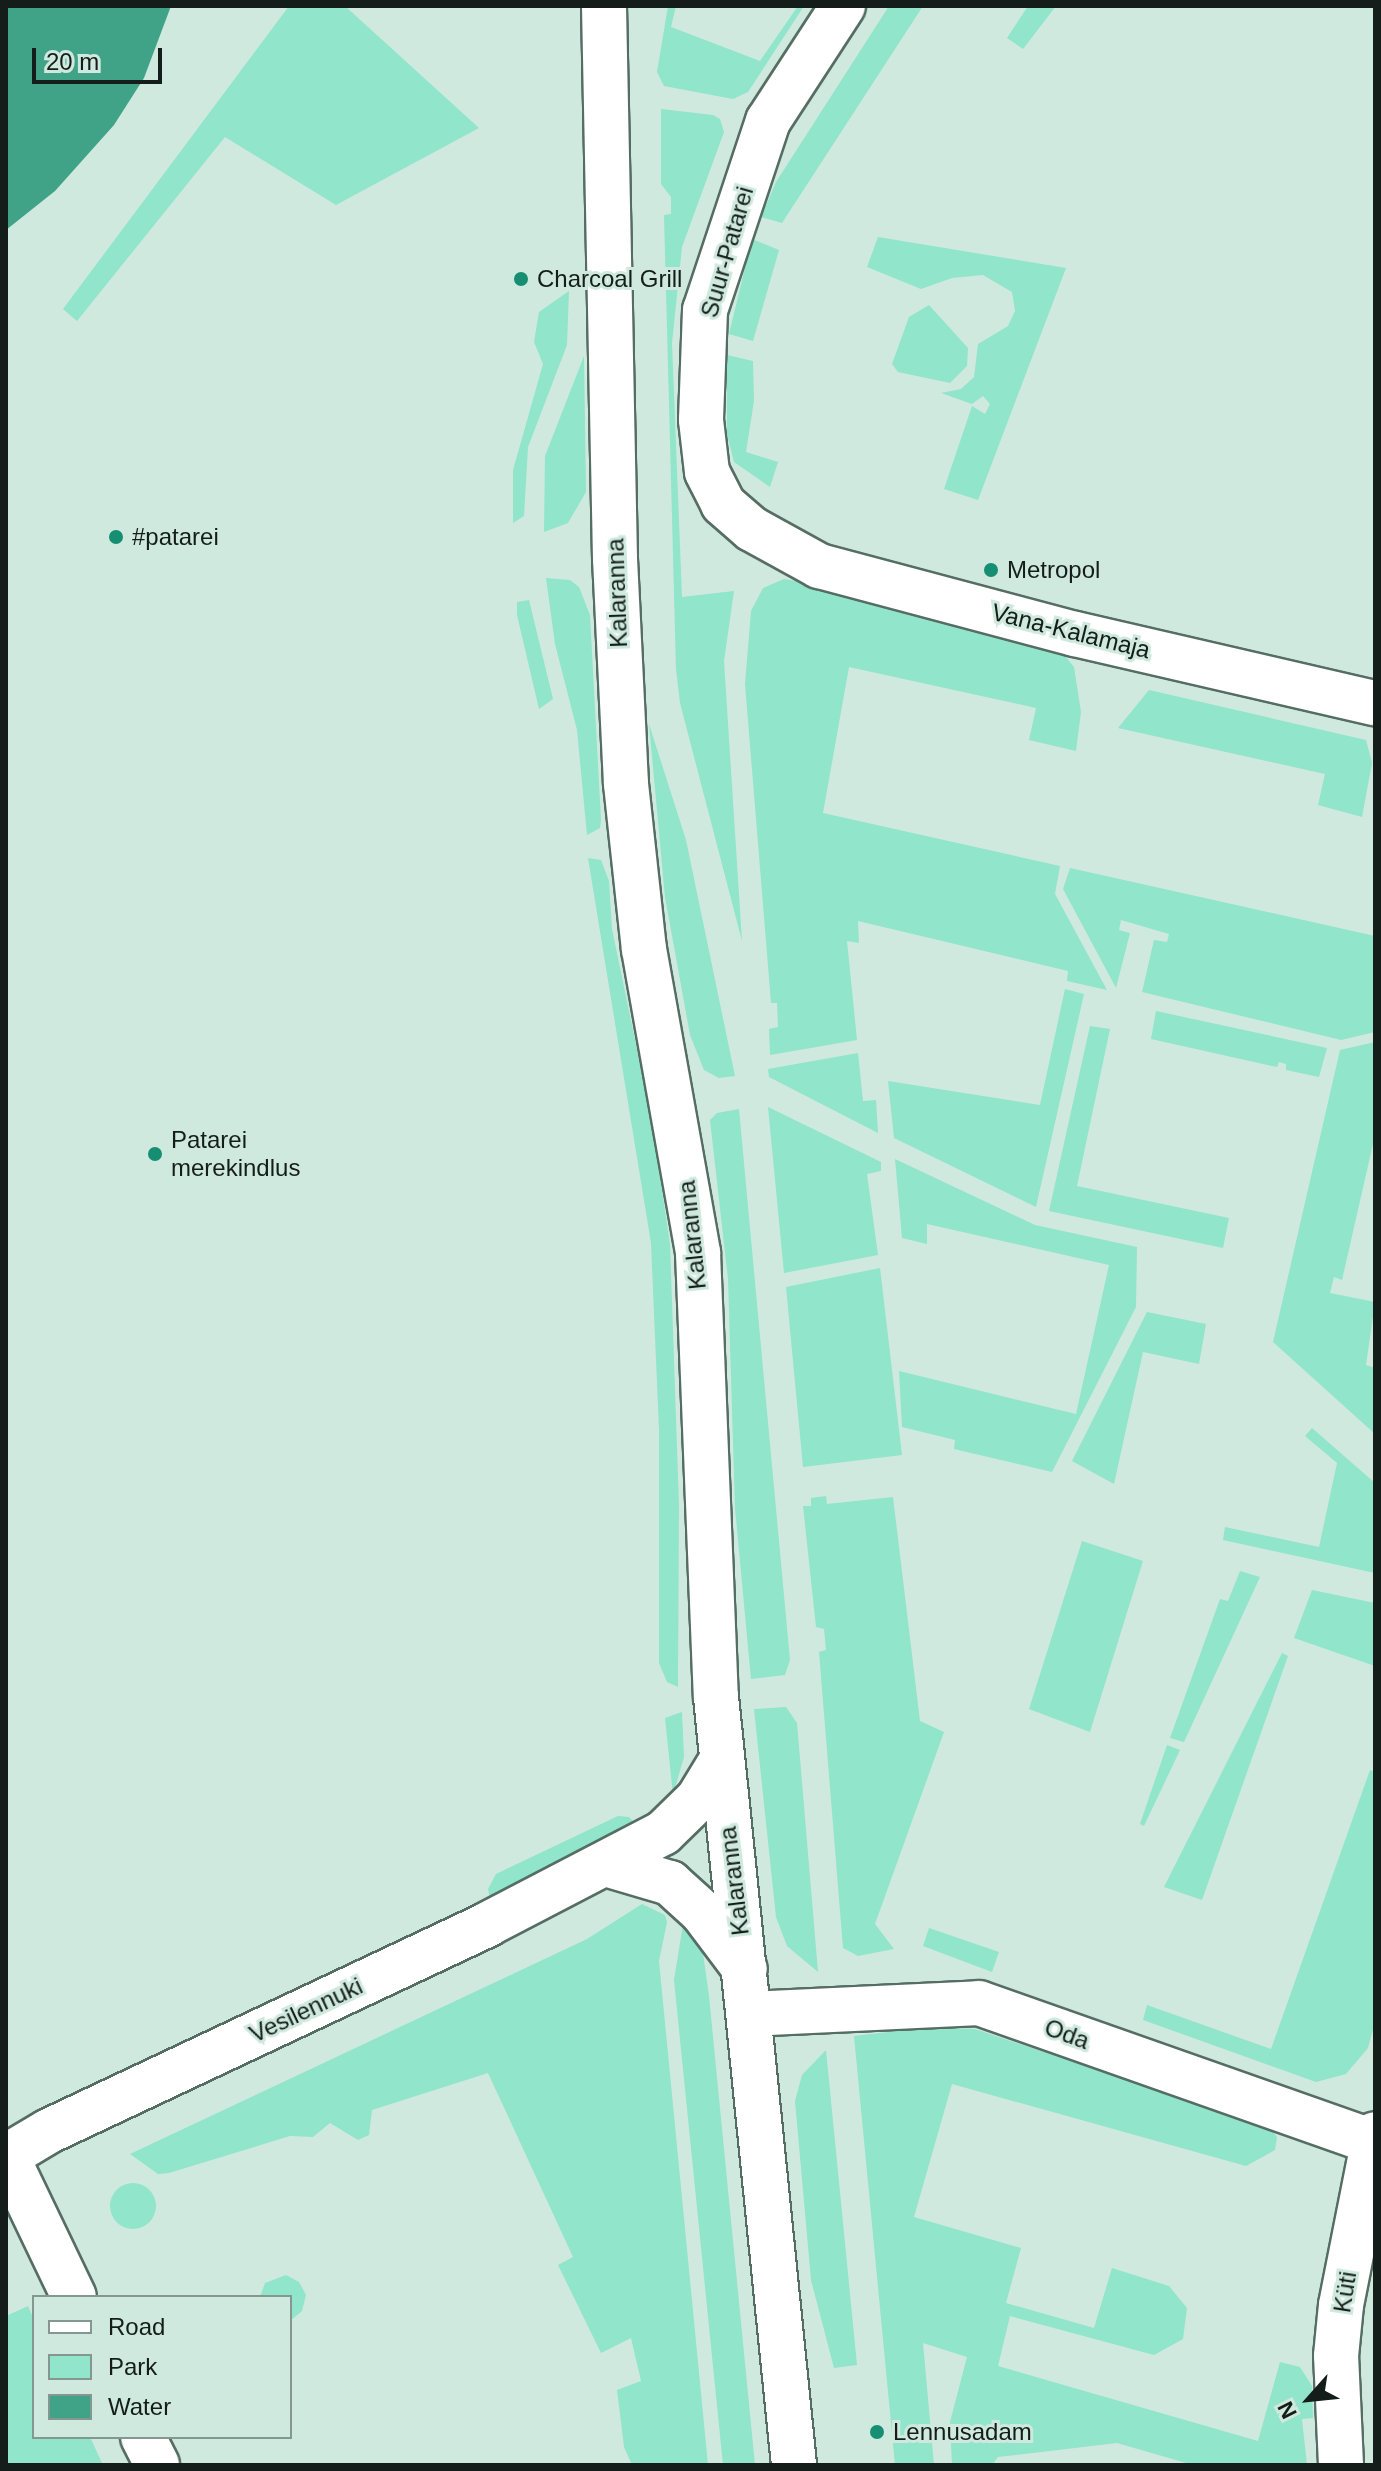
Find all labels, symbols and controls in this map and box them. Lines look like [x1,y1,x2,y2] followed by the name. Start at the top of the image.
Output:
[36,32,166,82] scale bar
[46,48,99,75] text: 20 m
[695,183,759,321] street label: Suur-Patarei
[537,265,682,293] place label: Charcoal Grill
[512,270,530,288] marker: Charcoal Grill
[132,523,219,551] place label: #patarei
[107,528,125,546] marker: #patarei
[601,538,633,648] street label: Kalaranna
[1007,556,1100,584] place label: Metropol
[982,561,1000,579] marker: Metropol
[989,597,1153,665] street label: Vana-Kalamaja
[171,1126,300,1182] place label: Patarei merekindlus
[146,1145,164,1163] marker: Patarei merekindlus
[672,1179,712,1291] street label: Kalaranna
[713,1825,755,1937] street label: Kalaranna
[245,1971,367,2049] street label: Vesilennuki
[1041,2013,1093,2055] street label: Oda
[1328,2269,1362,2315] street label: Küti
[32,2295,292,2439] legend
[108,2313,165,2340] text: Road
[108,2353,157,2380] text: Park
[1269,2359,1349,2439] north arrow
[108,2393,171,2420] text: Water
[1272,2397,1302,2423] text: N
[893,2418,1032,2446] place label: Lennusadam
[868,2423,886,2441] marker: Lennusadam

